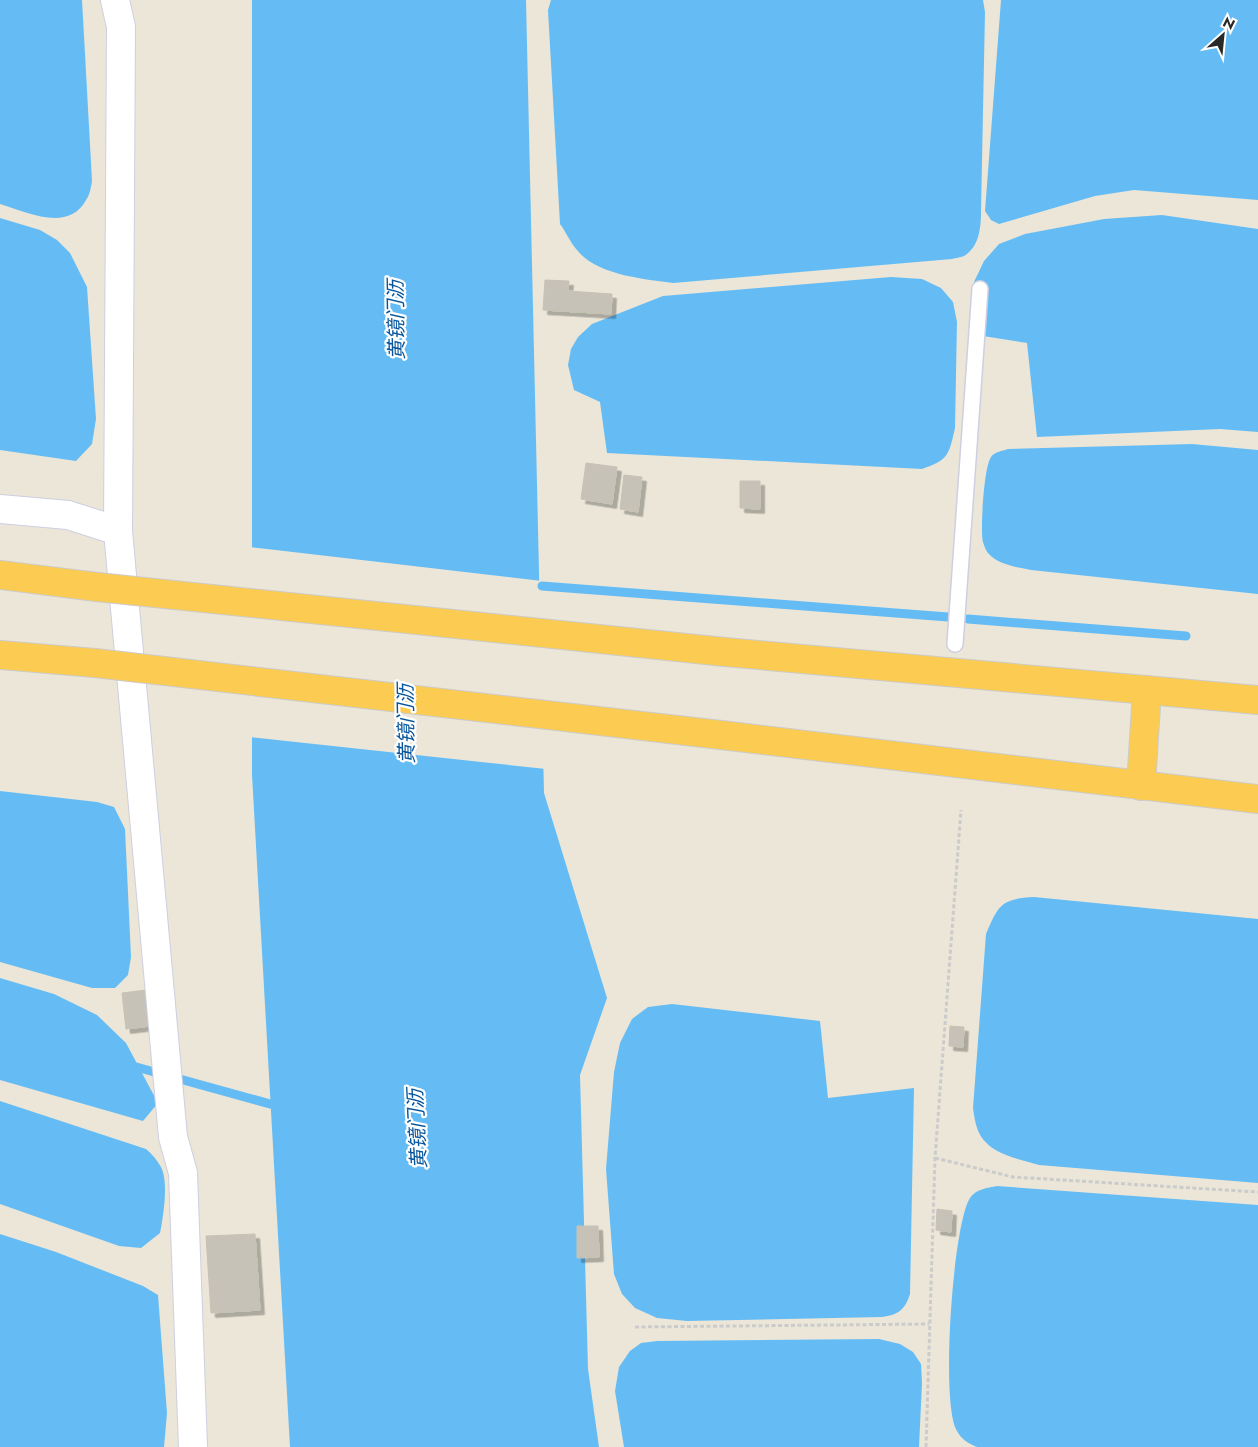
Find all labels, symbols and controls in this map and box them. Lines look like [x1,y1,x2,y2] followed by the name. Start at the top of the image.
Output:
[1198,10,1248,60] north arrow
[1219,12,1238,35] text: N
[381,277,412,360] water label: 黄镜门沥
[391,681,422,764] water label: 黄镜门沥
[401,1085,434,1170] water label: 黄镜门沥

